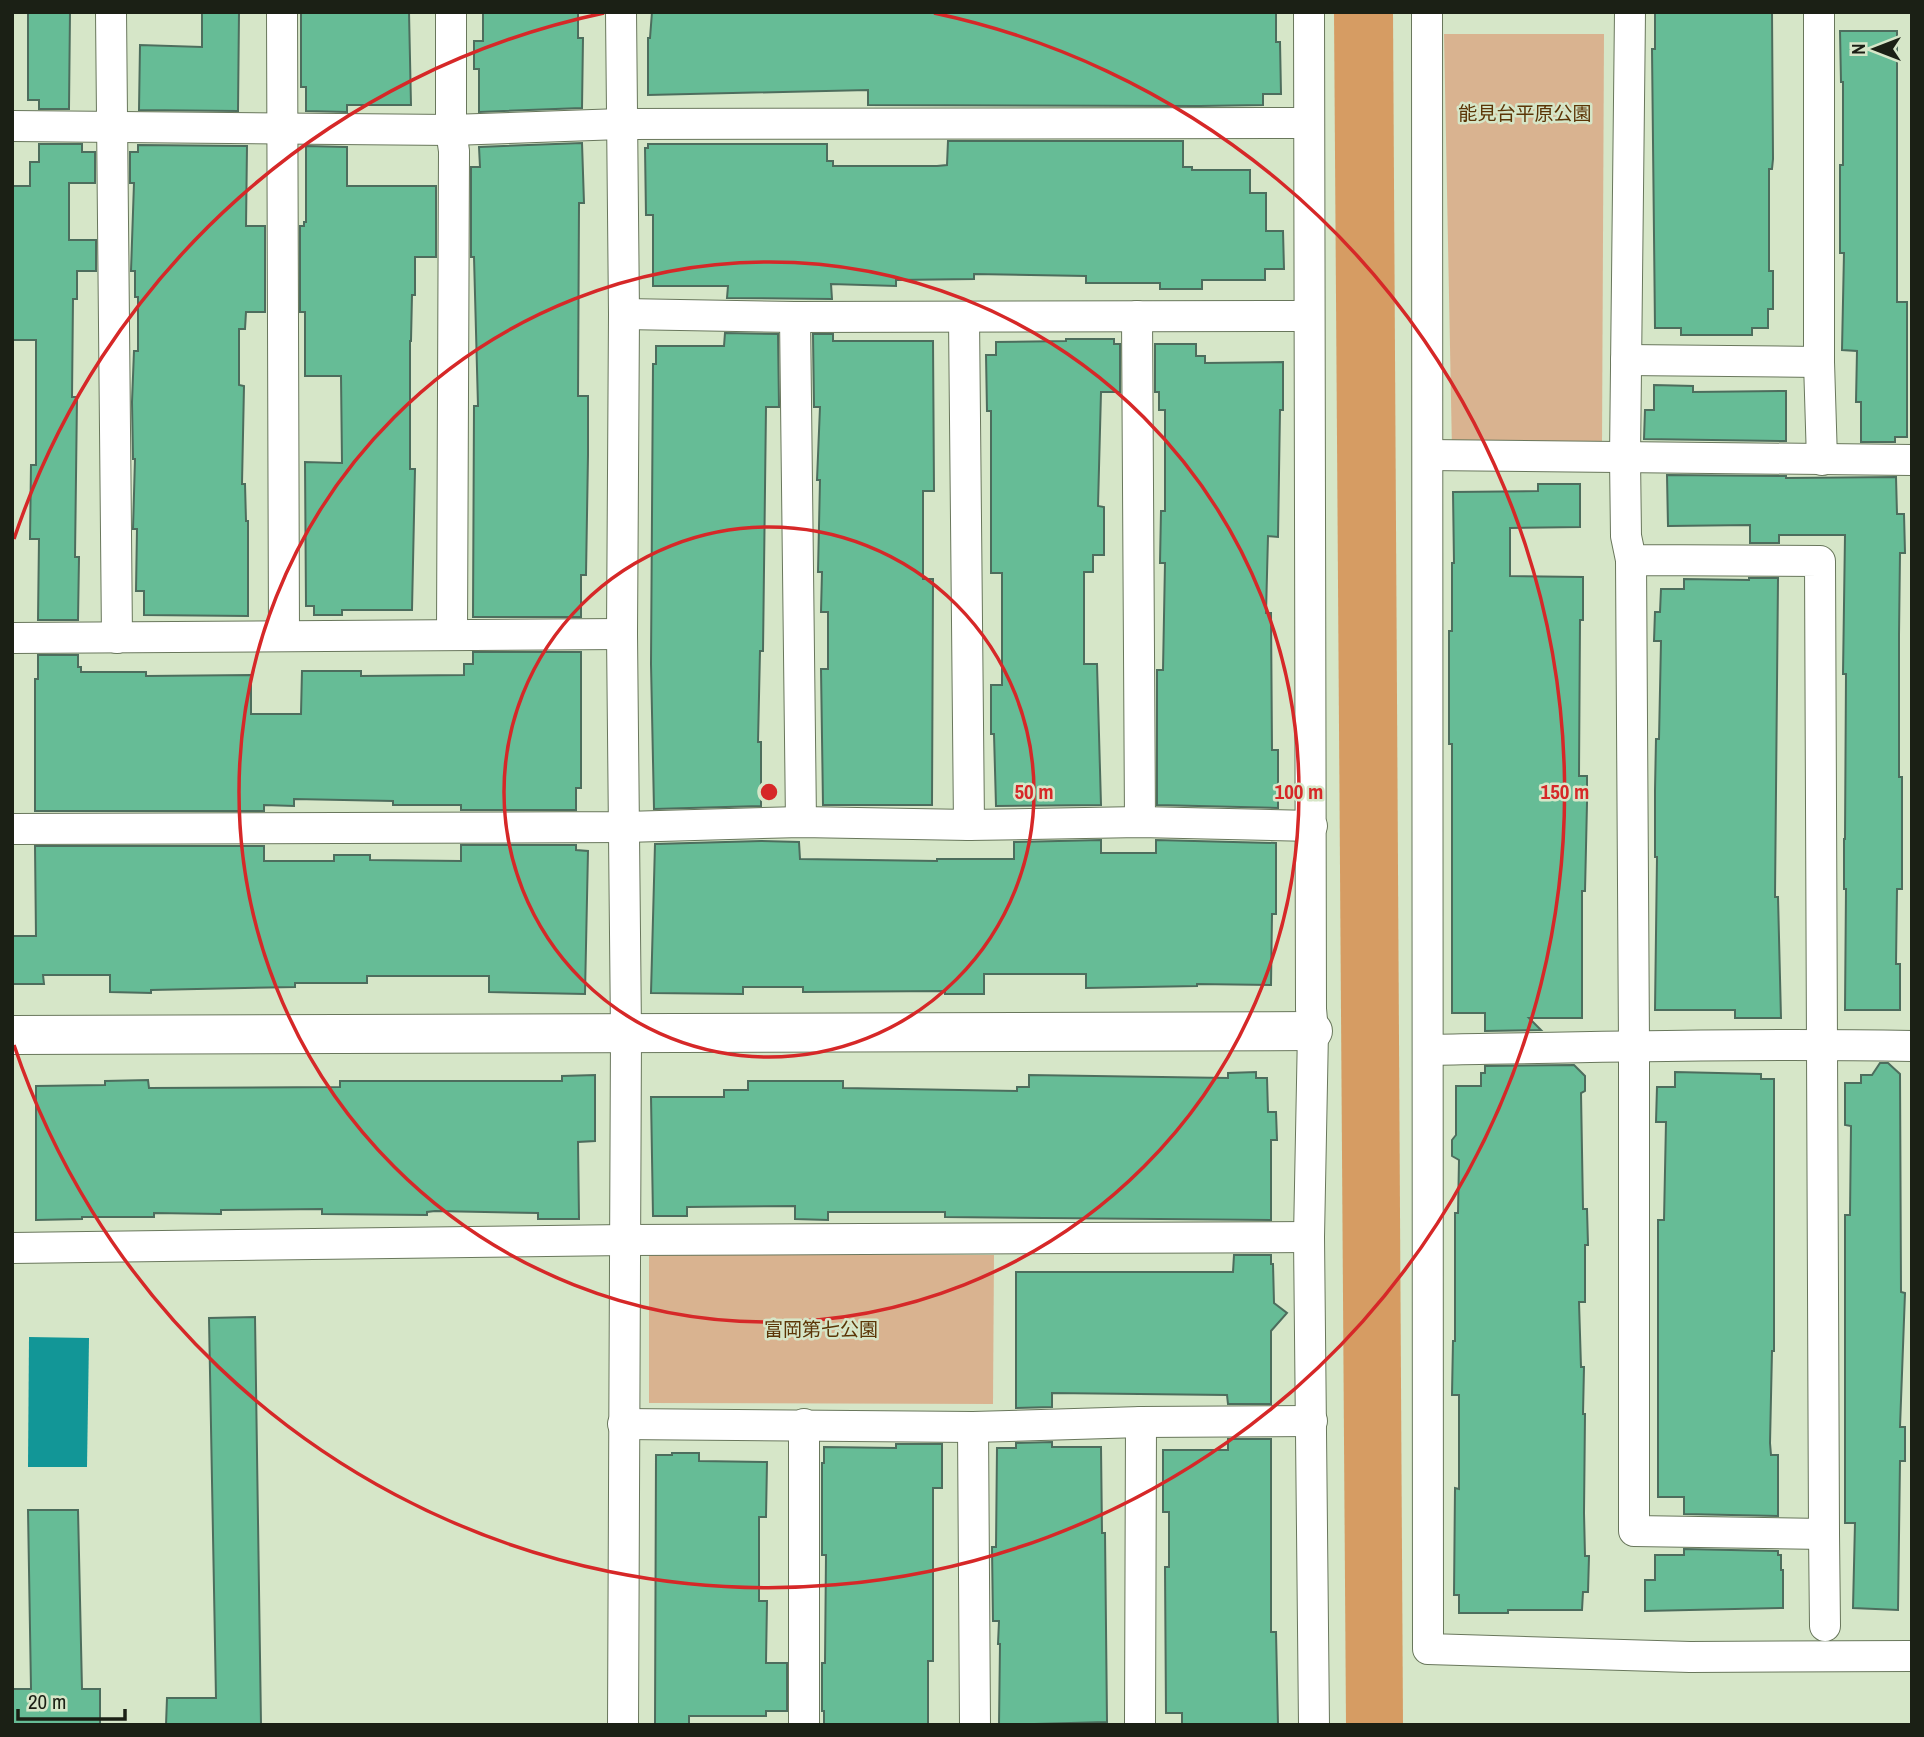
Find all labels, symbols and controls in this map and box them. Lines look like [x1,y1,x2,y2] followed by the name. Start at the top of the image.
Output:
[1840,14,1910,84] north arrow
[1845,43,1871,55] text: N
[1458,100,1592,126] park label: 能見台平原公園
[1014,777,1054,806] text: 50 m
[1275,777,1323,806] text: 100 m
[1541,777,1589,806] text: 150 m
[757,780,781,804] centre of rings
[764,1316,878,1342] park label: 富岡第七公園
[18,1678,124,1722] scale bar
[28,1687,66,1716] text: 20 m

